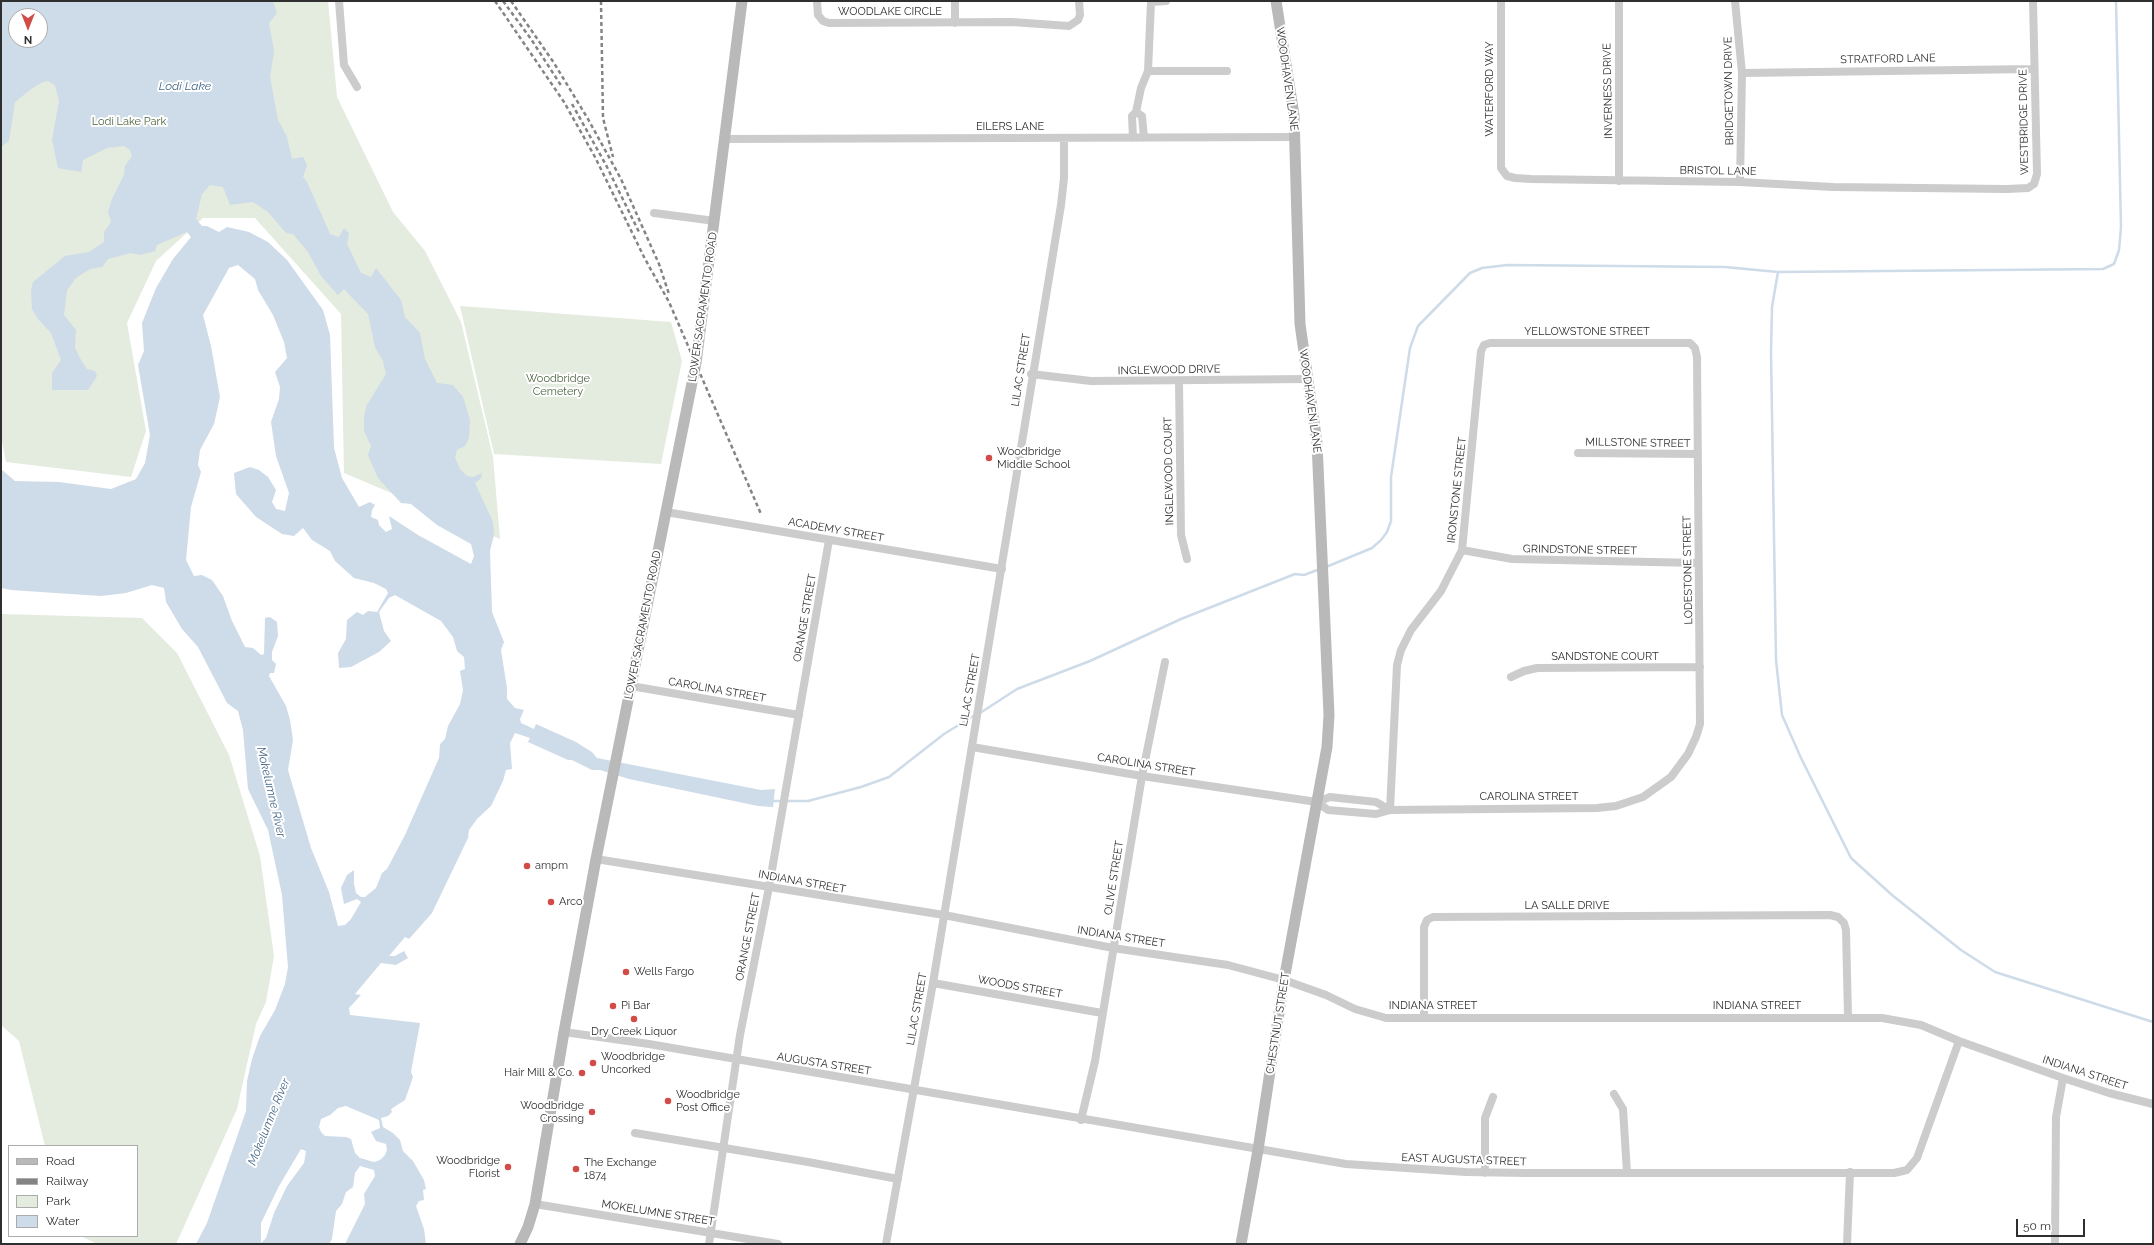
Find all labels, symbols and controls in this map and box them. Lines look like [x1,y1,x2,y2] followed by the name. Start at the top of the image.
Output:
[838,5,942,19] street label: WOODLAKE CIRCLE
[8,8,48,48] north arrow
[1273,26,1301,132] street label: WOODHAVEN LANE
[24,33,32,46] text: N
[1721,36,1737,146] street label: BRIDGETOWN DRIVE
[1483,41,1497,137] street label: WATERFORD WAY
[1601,43,1615,139] street label: INVERNESS DRIVE
[1840,52,1936,66] street label: STRATFORD LANE
[2016,69,2032,175] street label: WESTBRIDGE DRIVE
[159,79,211,93] water label: Lodi Lake
[92,115,166,129] park label: Lodi Lake Park
[976,120,1044,134] street label: EILERS LANE
[1679,164,1757,178] street label: BRISTOL LANE
[686,231,720,383] street label: LOWER SACRAMENTO ROAD
[1524,325,1650,339] street label: YELLOWSTONE STREET
[1009,333,1033,407] street label: LILAC STREET
[1296,348,1324,454] street label: WOODHAVEN LANE
[1118,363,1220,377] street label: INGLEWOOD DRIVE
[526,372,590,398] park label: Woodbridge Cemetery
[1161,417,1177,525] street label: INGLEWOOD COURT
[1585,435,1691,451] street label: MILLSTONE STREET
[1445,436,1469,544] street label: IRONSTONE STREET
[997,445,1070,471] place label: Woodbridge Middle School
[984,453,994,463] marker: Woodbridge Middle School
[787,515,885,545] street label: ACADEMY STREET
[1680,515,1696,625] street label: LODESTONE STREET
[1523,542,1637,558] street label: GRINDSTONE STREET
[622,550,664,700] street label: LOWER SACRAMENTO ROAD
[791,573,819,663] street label: ORANGE STREET
[1551,650,1659,664] street label: SANDSTONE COURT
[957,653,983,727] street label: LILAC STREET
[667,675,767,705] street label: CAROLINA STREET
[254,745,288,839] water label: Mokelumne River
[1096,751,1196,779] street label: CAROLINA STREET
[1480,790,1578,804] street label: CAROLINA STREET
[1102,840,1126,916] street label: OLIVE STREET
[535,859,568,873] place label: ampm
[522,861,532,871] marker: ampm
[757,868,847,896] street label: INDIANA STREET
[733,892,763,982] street label: ORANGE STREET
[559,895,583,909] place label: Arco
[546,897,556,907] marker: Arco
[1525,899,1609,913] street label: LA SALLE DRIVE
[1076,924,1166,950] street label: INDIANA STREET
[634,965,694,979] place label: Wells Fargo
[621,967,631,977] marker: Wells Fargo
[1263,971,1293,1075] street label: CHESTNUT STREET
[904,972,930,1046] street label: LILAC STREET
[977,973,1063,1001] street label: WOODS STREET
[621,999,650,1013] place label: Pi Bar
[1389,999,1477,1013] street label: INDIANA STREET
[1713,999,1801,1013] street label: INDIANA STREET
[608,1001,618,1011] marker: Pi Bar
[629,1014,639,1024] marker: Dry Creek Liquor
[591,1025,677,1039] place label: Dry Creek Liquor
[601,1050,665,1076] place label: Woodbridge Uncorked
[776,1050,872,1078] street label: AUGUSTA STREET
[2041,1053,2129,1093] street label: INDIANA STREET
[588,1058,598,1068] marker: Woodbridge Uncorked
[504,1066,574,1080] place label: Hair Mill & Co.
[577,1068,587,1078] marker: Hair Mill & Co.
[245,1076,293,1168] water label: Mokelumne River
[676,1088,740,1114] place label: Woodbridge Post Office
[663,1096,673,1106] marker: Woodbridge Post Office
[520,1099,584,1125] place label: Woodbridge Crossing
[587,1107,597,1117] marker: Woodbridge Crossing
[8,1145,138,1237] legend
[1401,1151,1527,1169] street label: EAST AUGUSTA STREET
[46,1154,75,1168] text: Road
[436,1154,500,1180] place label: Woodbridge Florist
[584,1156,656,1182] place label: The Exchange 1874
[503,1162,513,1172] marker: Woodbridge Florist
[571,1164,581,1174] marker: The Exchange 1874
[46,1174,88,1188] text: Railway
[46,1194,71,1208] text: Park
[600,1198,716,1228] street label: MOKELUMNE STREET
[2018,1211,2087,1237] scale bar
[46,1214,80,1228] text: Water
[2023,1219,2051,1233] text: 50 m

